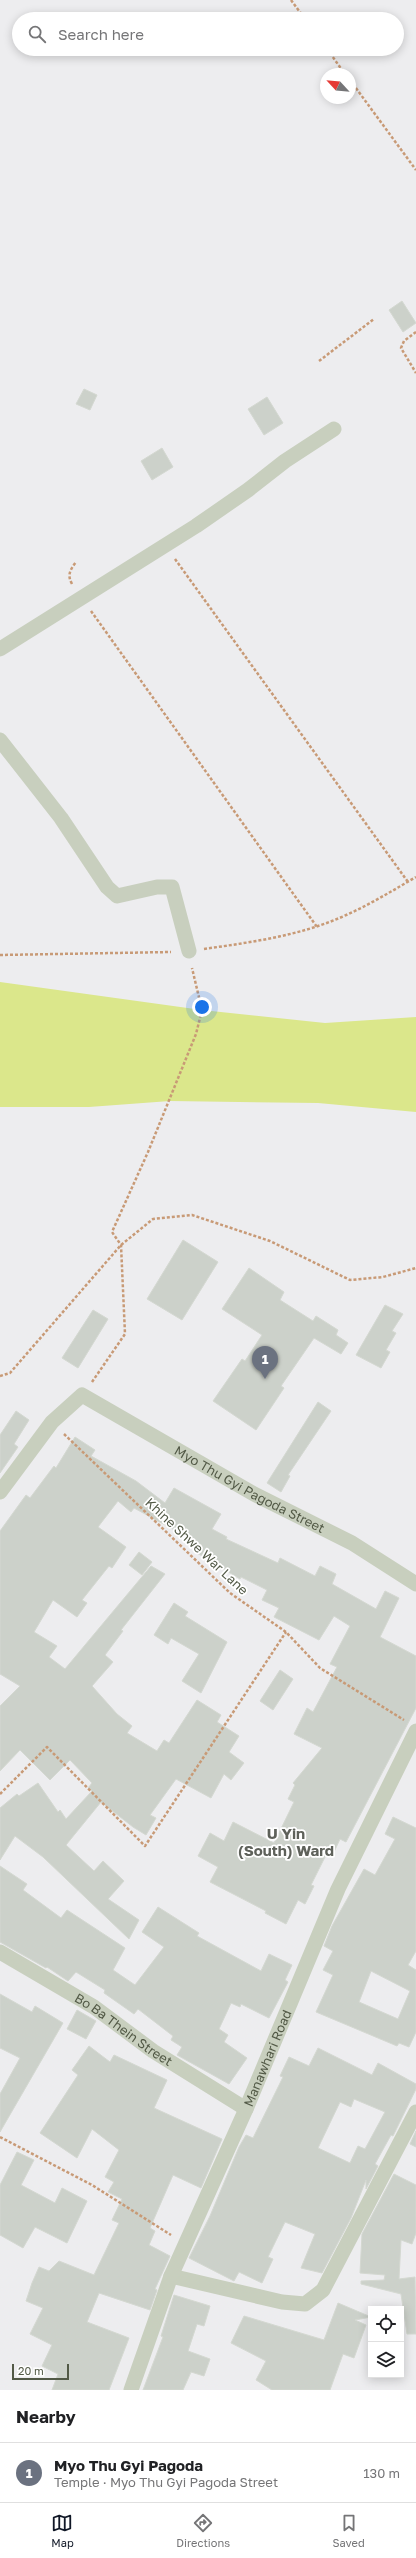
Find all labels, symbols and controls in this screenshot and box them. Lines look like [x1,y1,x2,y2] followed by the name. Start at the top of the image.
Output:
[12,12,404,56] search box
[26,23,48,45] icon: search
[58,25,144,43] text: Search here
[320,68,356,104] north arrow
[192,997,212,1017] your location
[252,1346,278,1379] pin: 1
[172,1442,327,1536] street label: Myo Thu Gyi Pagoda Street
[142,1494,252,1598] street label: Khine Shwe War Lane
[238,1824,334,1859] district label: U Yin (South) Ward
[72,1990,175,2069] street label: Bo Ba Thein Street
[240,2007,295,2109] street label: Manawhari Road
[368,2306,404,2378] map controls
[368,2306,404,2342] button: locate
[368,2342,404,2378] button: layers
[12,2362,69,2381] scale bar
[18,2364,44,2377] text: 20 m
[16,2406,76,2427] text: Nearby
[54,2456,203,2474] text: Myo Thu Gyi Pagoda
[26,2465,32,2481] text: 1
[363,2465,400,2481] text: 130 m
[54,2474,278,2490] text: Temple · Myo Thu Gyi Pagoda Street
[51,2512,74,2549] tab: Map
[176,2512,230,2549] tab: Directions
[333,2512,365,2549] tab: Saved

